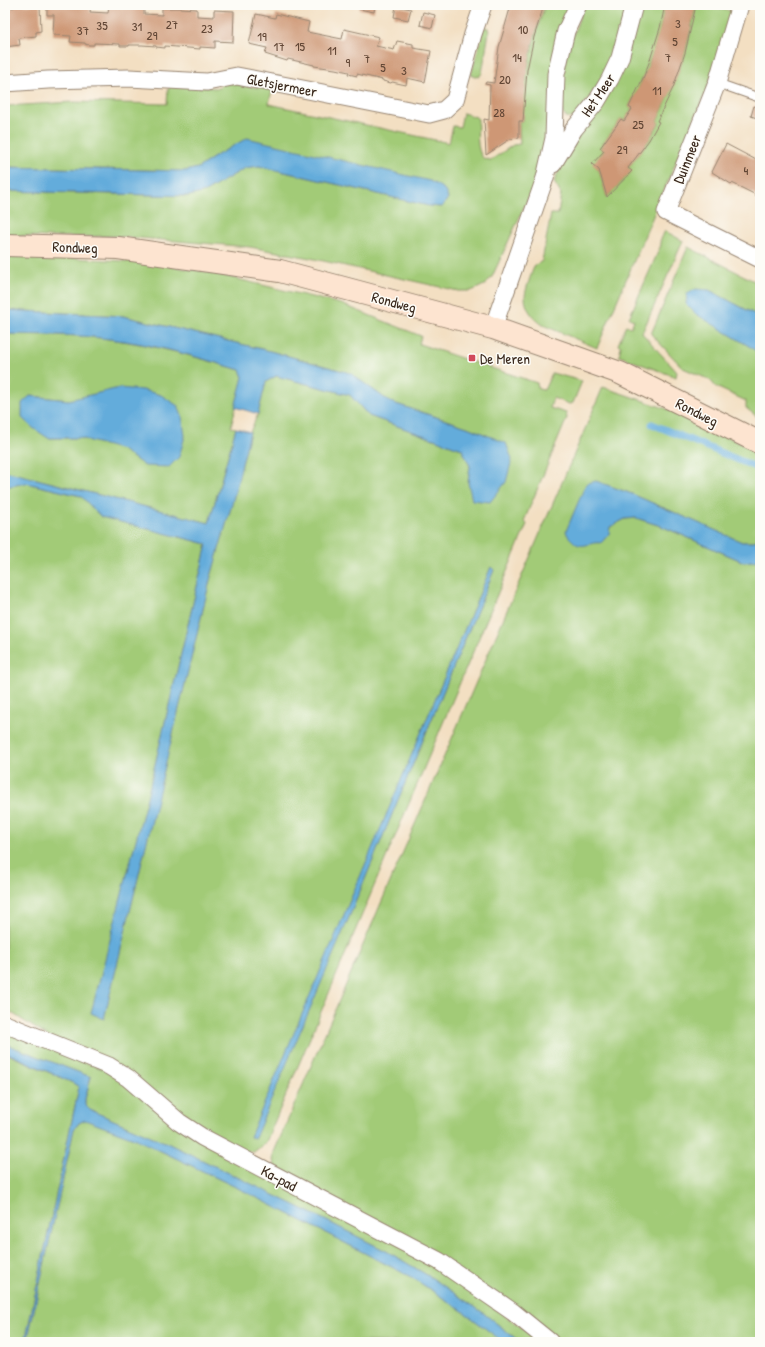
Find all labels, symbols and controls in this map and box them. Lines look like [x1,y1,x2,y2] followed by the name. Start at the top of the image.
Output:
[675,14,681,32] house number: 3
[166,15,178,33] house number: 27
[96,16,108,34] house number: 35
[132,17,143,35] house number: 31
[201,19,213,37] house number: 23
[518,20,528,38] house number: 10
[77,21,89,39] house number: 37
[147,26,158,44] house number: 29
[257,27,267,45] house number: 19
[672,32,678,50] house number: 5
[273,37,285,55] house number: 17
[295,37,306,55] house number: 15
[327,41,337,59] house number: 11
[512,48,522,66] house number: 14
[665,48,671,66] house number: 7
[364,49,370,67] house number: 7
[346,53,351,71] house number: 9
[380,58,386,76] house number: 5
[401,61,407,79] house number: 3
[245,68,319,102] street label: Gletsjermeer
[576,69,620,121] street label: Het Meer
[499,70,511,88] house number: 20
[652,81,662,99] house number: 11
[493,103,505,121] house number: 28
[632,115,644,133] house number: 25
[668,131,706,187] street label: Duinmeer
[617,140,628,158] house number: 29
[744,161,749,179] house number: 4
[52,236,98,258] street label: Rondweg
[370,286,419,318] street label: Rondweg
[480,348,530,369] place label: De Meren
[467,353,477,363] marker: De Meren
[672,392,722,432] street label: Rondweg
[257,1160,301,1196] street label: Ka-pad

